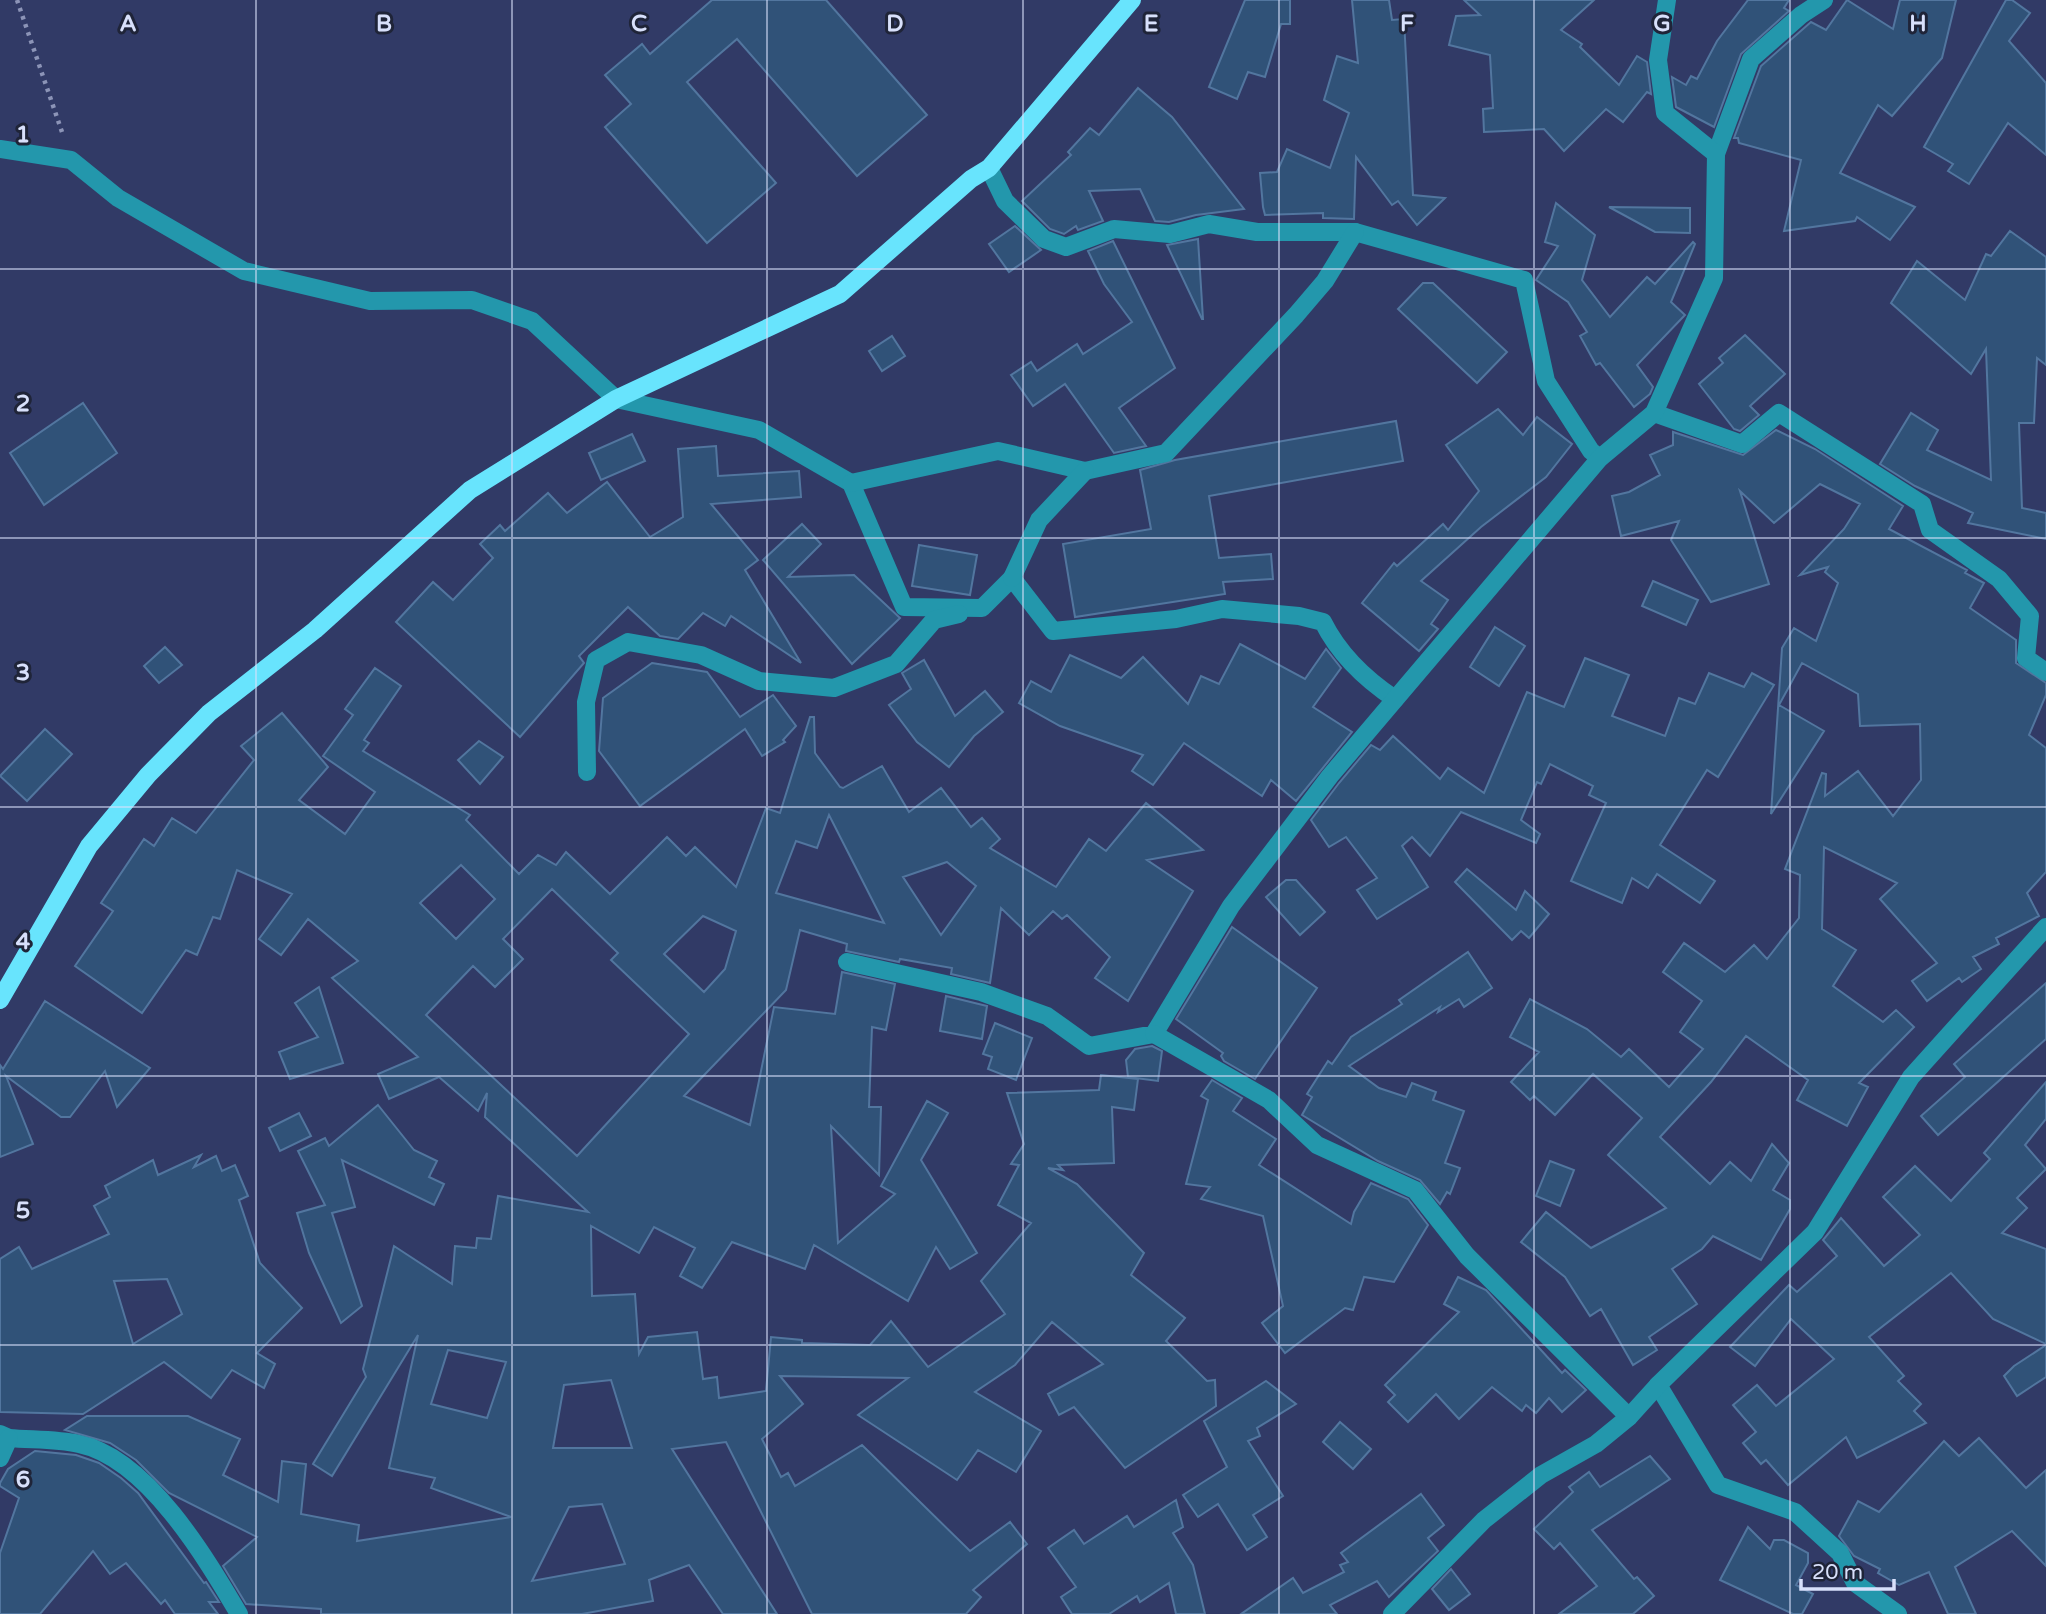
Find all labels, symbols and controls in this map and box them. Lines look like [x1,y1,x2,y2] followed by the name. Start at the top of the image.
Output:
[119,10,137,38] text: A
[376,10,392,38] text: B
[631,10,647,38] text: C
[886,10,904,38] text: D
[1144,10,1158,38] text: E
[1400,10,1414,38] text: F
[1653,10,1671,38] text: G
[1909,10,1927,38] text: H
[16,121,30,149] text: 1
[16,390,30,418] text: 2
[16,659,30,687] text: 3
[16,928,31,956] text: 4
[16,1197,30,1225] text: 5
[16,1466,30,1494] text: 6
[1801,1548,1894,1592] scale bar
[1812,1560,1863,1585] text: 20 m

